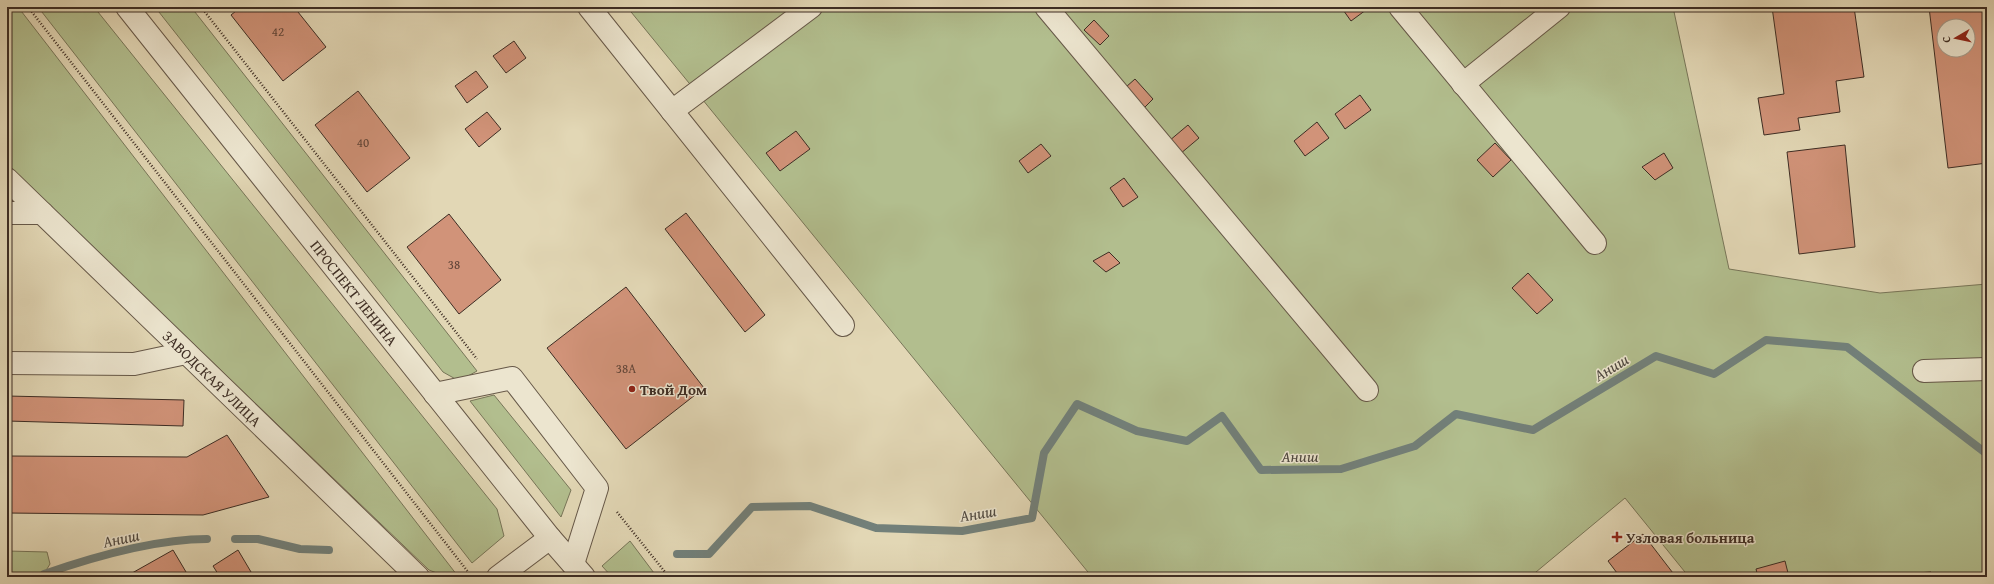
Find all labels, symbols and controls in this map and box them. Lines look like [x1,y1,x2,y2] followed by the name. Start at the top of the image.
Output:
[1936,18,1976,58] north arrow
[272,22,284,41] house number: 42
[1938,35,1955,44] text: С
[357,133,369,152] house number: 40
[306,235,403,350] street label: ПРОСПЕКТ ЛЕНИНА
[448,255,460,274] house number: 38
[158,325,267,431] street label: ЗАВОДСКАЯ УЛИЦА
[1588,347,1633,387] water label: Аниш
[616,359,636,378] house number: 38А
[640,379,707,400] place label: Твой Дом
[627,384,637,394] marker: Твой Дом
[1281,444,1319,468] water label: Аниш
[957,498,999,528] water label: Аниш
[99,522,142,554] water label: Аниш
[1626,527,1755,548] place label: Узловая больница
[1611,531,1623,543] marker: Узловая больница

